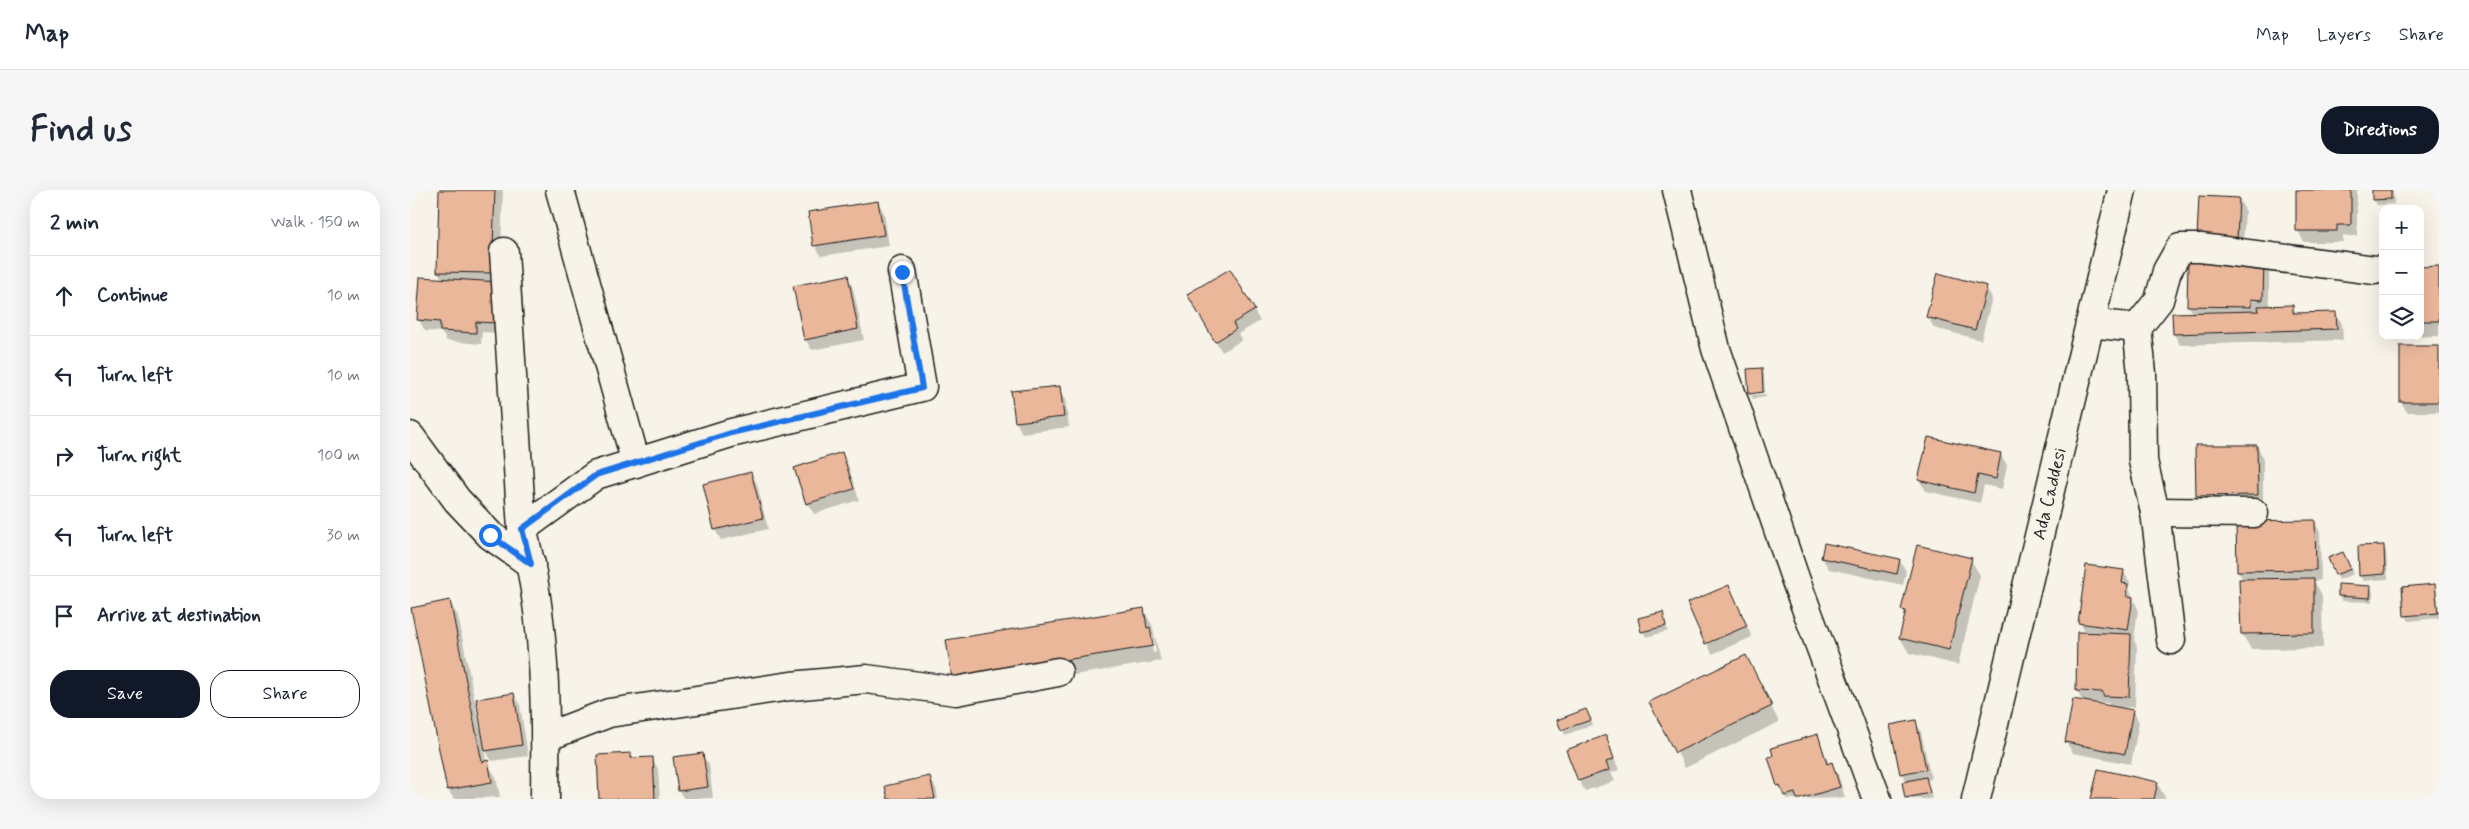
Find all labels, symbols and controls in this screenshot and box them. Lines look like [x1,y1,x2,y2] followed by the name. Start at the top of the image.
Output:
[25,19,69,50] text: Map
[2256,23,2289,47] text: Map
[2317,23,2371,47] text: Layers
[2399,23,2444,47] text: Share
[2321,106,2439,154] button: Directions
[30,107,132,153] text: Find us
[2379,205,2424,340] map controls
[2379,205,2424,250] button: +
[50,209,99,237] text: 2 min
[271,212,360,233] text: Walk · 150 m
[2379,250,2424,295] button: −
[891,261,914,284] route end
[50,282,78,310] icon: ahead
[97,283,168,308] text: Continue
[327,285,360,306] text: 10 m
[2379,295,2424,340] button: layers
[50,362,78,390] icon: left
[97,363,173,388] text: Turn left
[327,365,360,386] text: 10 m
[50,442,78,470] icon: right
[97,443,181,468] text: Turn right
[317,445,360,466] text: 100 m
[2028,445,2073,542] street label: Ada Caddesi
[50,522,78,550] icon: left
[97,523,173,548] text: Turn left
[479,524,502,547] route start
[327,525,360,546] text: 30 m
[50,602,78,630] icon: arrive
[97,603,261,628] text: Arrive at destination
[50,670,200,718] button: Save
[210,670,360,718] button: Share

